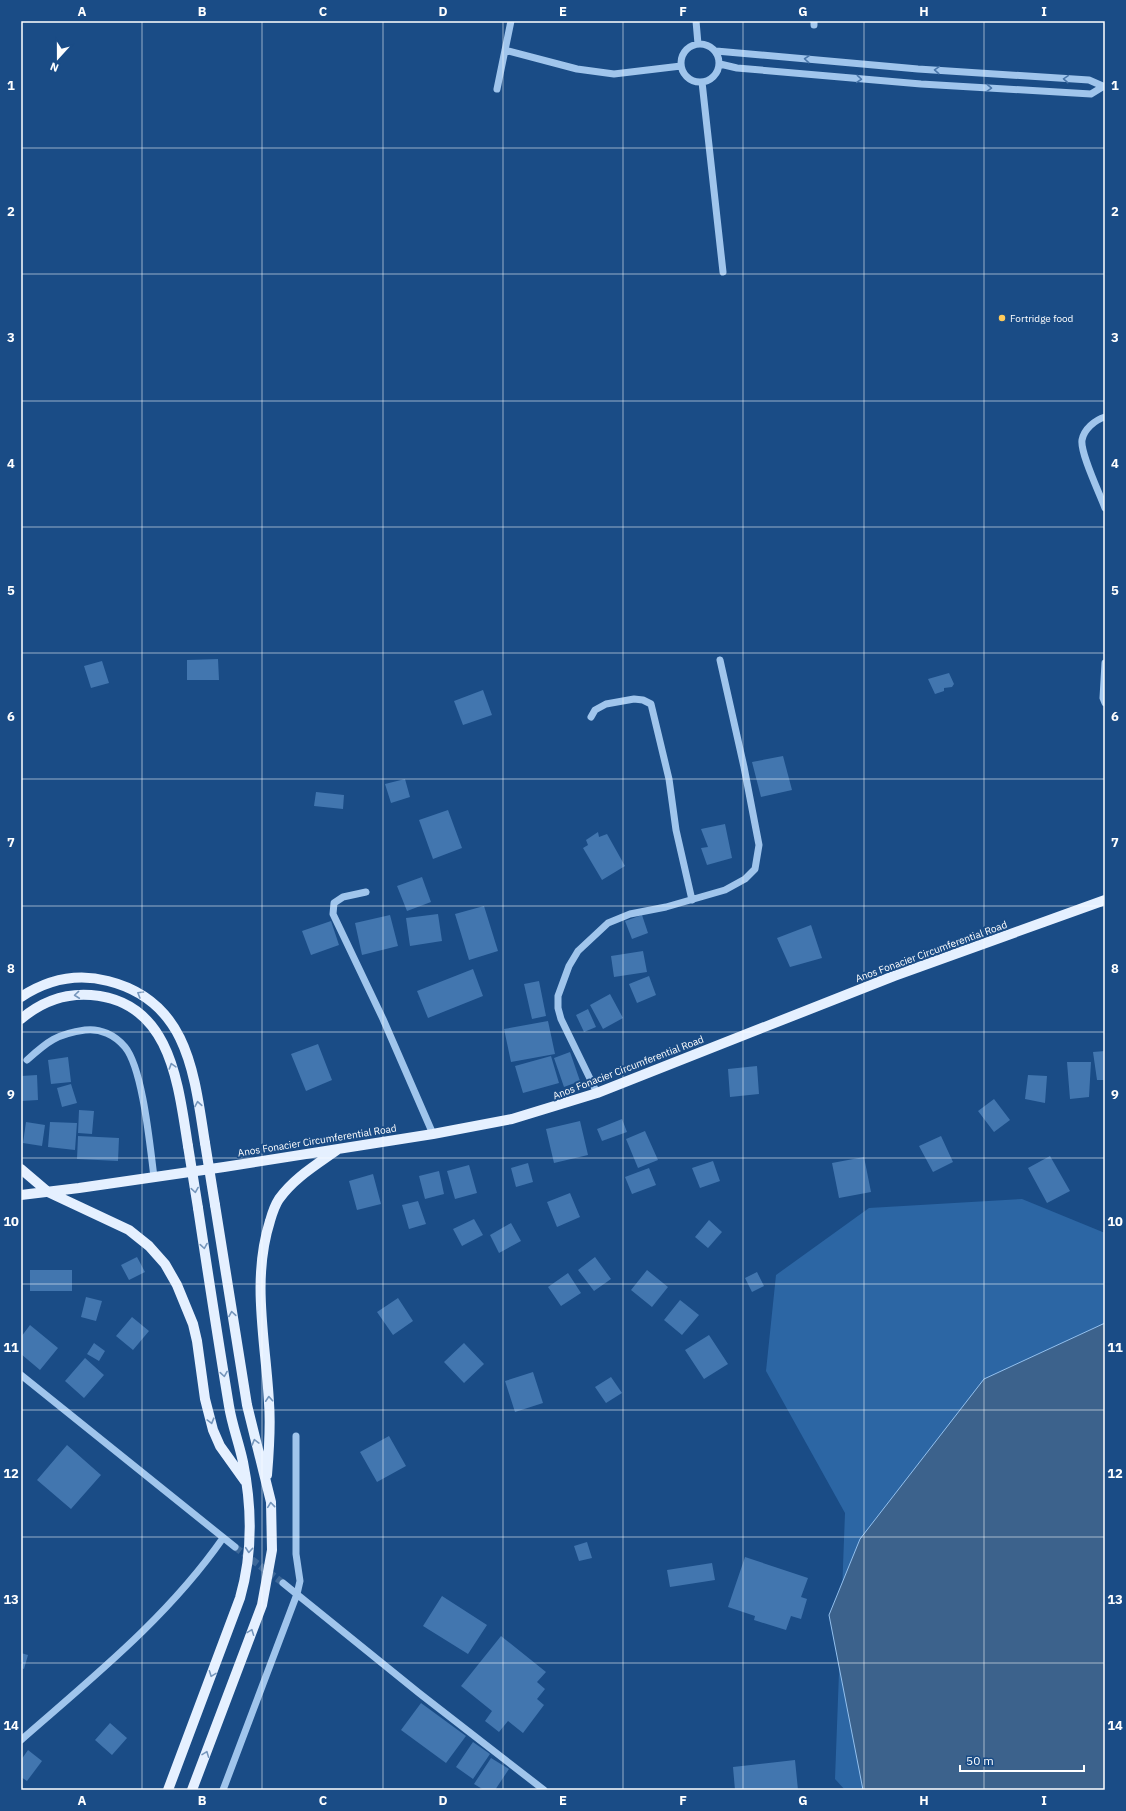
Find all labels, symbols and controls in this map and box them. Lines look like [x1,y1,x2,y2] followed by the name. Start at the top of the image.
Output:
[78,3,87,20] text: A
[198,3,207,20] text: B
[319,3,328,20] text: C
[438,3,448,20] text: D
[559,3,567,20] text: E
[679,3,687,20] text: F
[798,3,808,20] text: G
[919,3,929,20] text: H
[1041,3,1047,20] text: I
[38,38,78,78] north arrow
[804,55,810,64] one-way arrow
[48,59,61,75] text: N
[934,66,940,75] one-way arrow
[856,74,862,83] one-way arrow
[1063,74,1069,83] one-way arrow
[7,77,15,94] text: 1
[1111,77,1119,94] text: 1
[986,84,992,93] one-way arrow
[7,203,15,220] text: 2
[1111,203,1119,220] text: 2
[1010,312,1073,325] place label: Fortridge food
[997,313,1007,323] marker: Fortridge food
[7,329,15,346] text: 3
[1111,329,1119,346] text: 3
[7,455,15,472] text: 4
[1111,455,1119,472] text: 4
[7,582,15,599] text: 5
[1111,582,1119,599] text: 5
[7,708,15,725] text: 6
[1111,708,1119,725] text: 6
[7,834,15,851] text: 7
[1111,834,1119,851] text: 7
[853,918,1009,985] street label: Anos Fonacier Circumferential Road
[7,960,15,977] text: 8
[1111,960,1119,977] text: 8
[74,991,80,1000] one-way arrow
[137,991,144,998] one-way arrow
[551,1033,705,1102] street label: Anos Fonacier Circumferential Road
[168,1063,177,1070] one-way arrow
[7,1086,15,1103] text: 9
[1111,1086,1119,1103] text: 9
[195,1101,203,1107] one-way arrow
[237,1122,397,1159] street label: Anos Fonacier Circumferential Road
[190,1187,199,1194] one-way arrow
[3,1213,19,1230] text: 10
[1107,1213,1123,1230] text: 10
[199,1243,208,1249] one-way arrow
[228,1311,237,1317] one-way arrow
[3,1339,19,1356] text: 11
[1107,1339,1123,1356] text: 11
[219,1371,228,1378] one-way arrow
[265,1396,274,1402] one-way arrow
[206,1417,215,1424] one-way arrow
[252,1439,260,1445] one-way arrow
[3,1465,19,1482] text: 12
[1107,1465,1123,1482] text: 12
[267,1502,276,1508] one-way arrow
[245,1547,254,1553] one-way arrow
[3,1591,19,1608] text: 13
[1107,1591,1123,1608] text: 13
[247,1628,255,1635] one-way arrow
[208,1670,216,1677] one-way arrow
[3,1717,19,1734] text: 14
[1107,1717,1123,1734] text: 14
[960,1747,1084,1773] scale bar
[201,1750,209,1757] one-way arrow
[966,1753,994,1768] text: 50 m
[78,1792,87,1809] text: A
[198,1792,207,1809] text: B
[319,1792,328,1809] text: C
[438,1792,448,1809] text: D
[559,1792,567,1809] text: E
[679,1792,687,1809] text: F
[798,1792,808,1809] text: G
[919,1792,929,1809] text: H
[1041,1792,1047,1809] text: I

